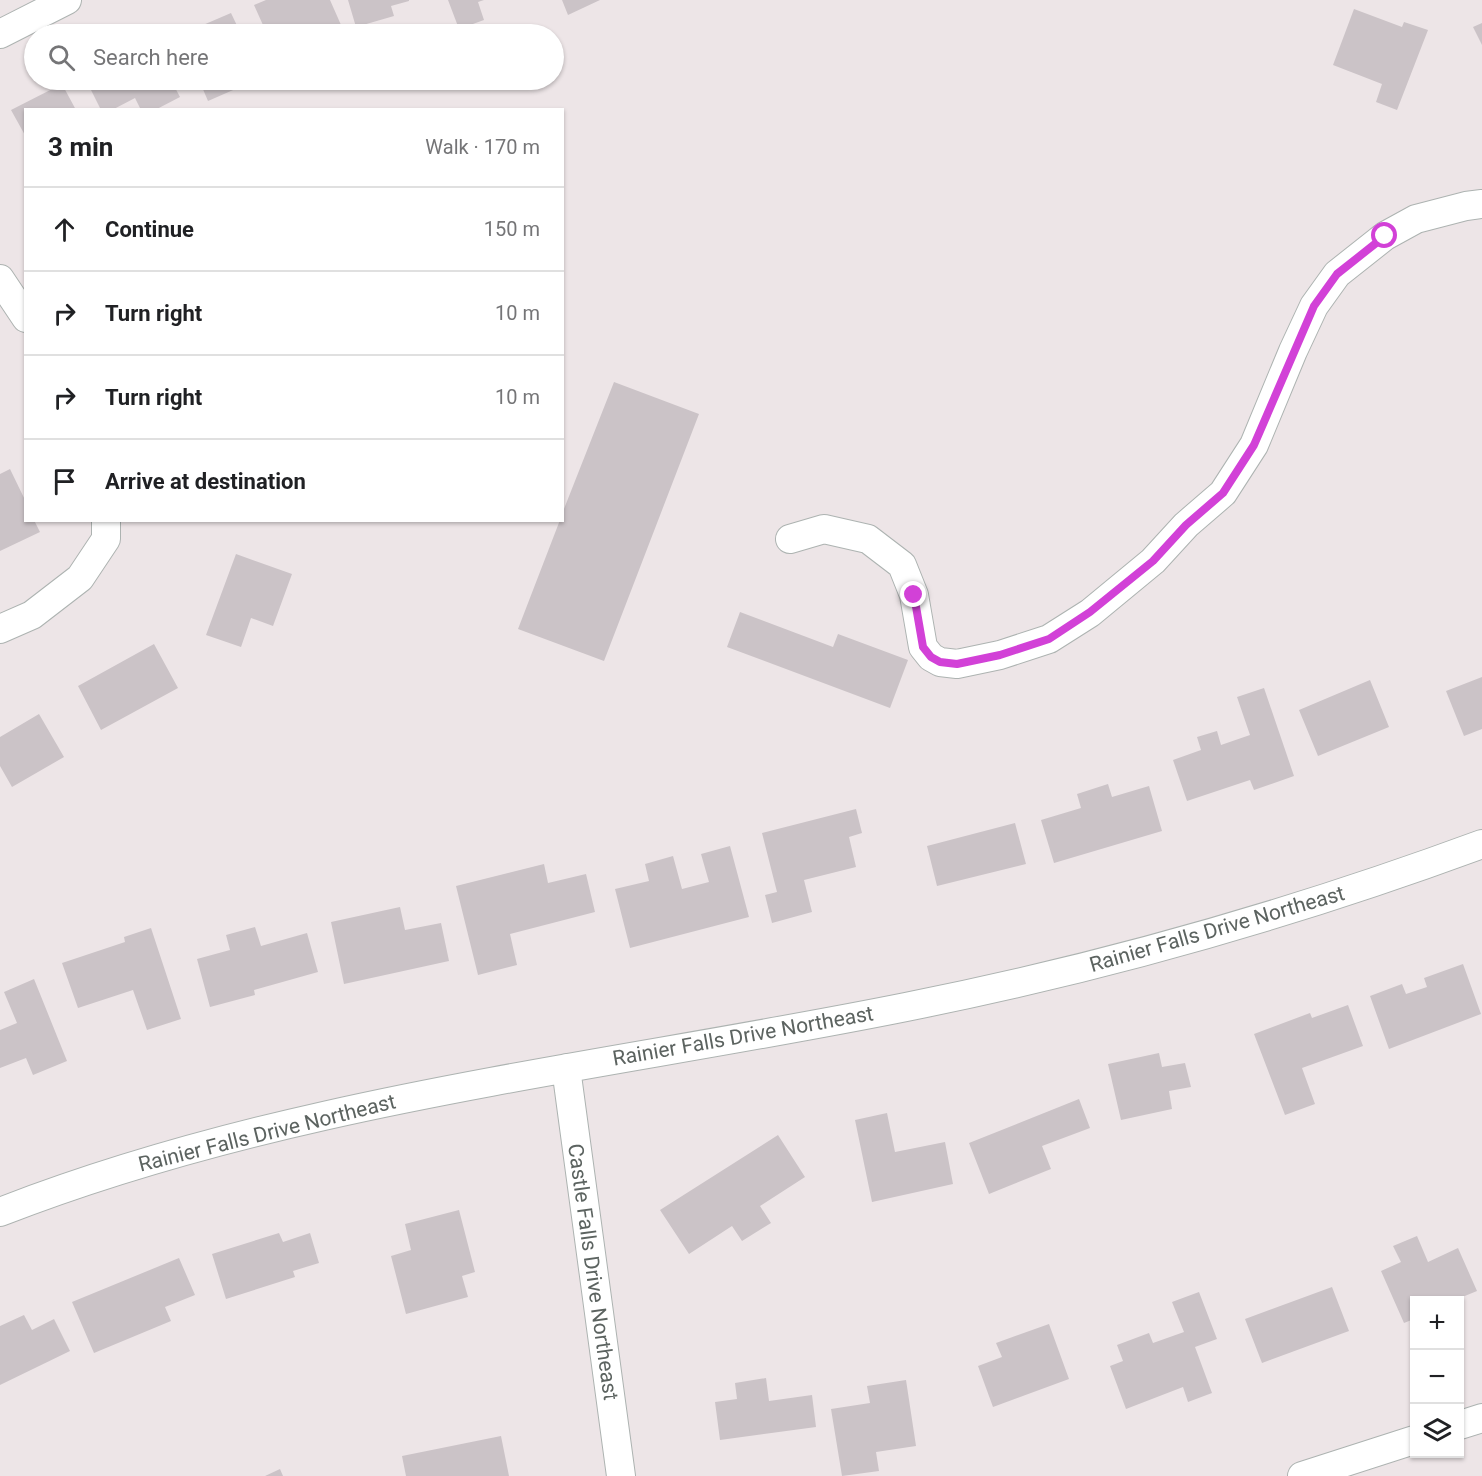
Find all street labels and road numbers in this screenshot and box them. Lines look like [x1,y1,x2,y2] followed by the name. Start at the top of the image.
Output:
[1087,881,1347,977] street label: Rainier Falls Drive Northeast
[611,1001,875,1071] street label: Rainier Falls Drive Northeast
[136,1089,398,1177] street label: Rainier Falls Drive Northeast
[563,1142,623,1402] street label: Castle Falls Drive Northeast

